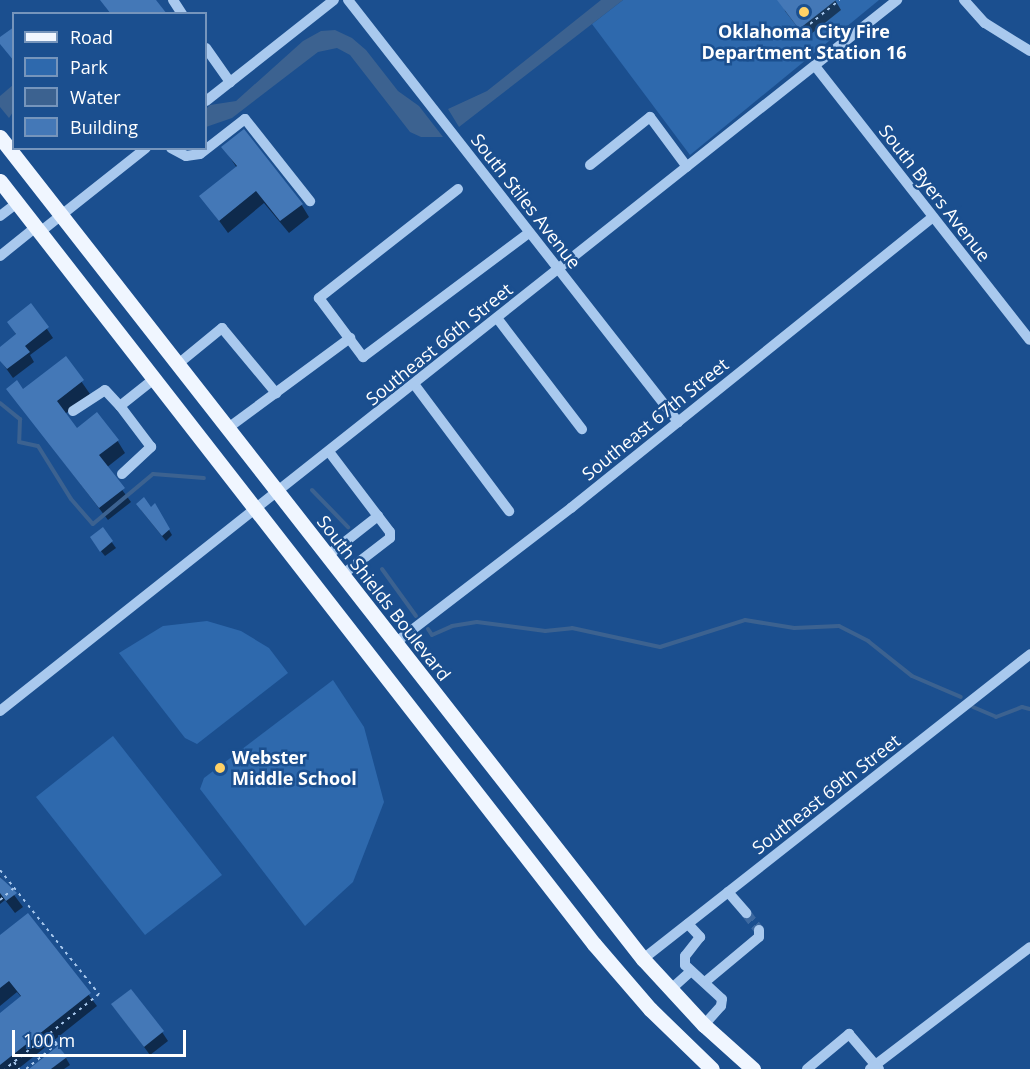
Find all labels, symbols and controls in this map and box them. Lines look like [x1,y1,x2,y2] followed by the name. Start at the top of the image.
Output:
[797,5,811,19] marker: Oklahoma City Fire Department Station 16
[12,12,207,150] legend
[702,21,906,63] place label: Oklahoma City Fire Department Station 16
[70,25,113,49] text: Road
[70,55,108,79] text: Park
[70,85,121,109] text: Water
[70,115,138,139] text: Building
[875,120,995,266] street label: South Byers Avenue
[467,129,585,273] street label: South Stiles Avenue
[361,278,517,410] street label: Southeast 66th Street
[577,353,733,485] street label: Southeast 67th Street
[313,511,455,685] street label: South Shields Boulevard
[748,729,904,859] street label: Southeast 69th Street
[232,747,357,789] place label: Webster Middle School
[213,761,227,775] marker: Webster Middle School
[15,1018,189,1056] scale bar
[23,1028,75,1052] text: 100 m

